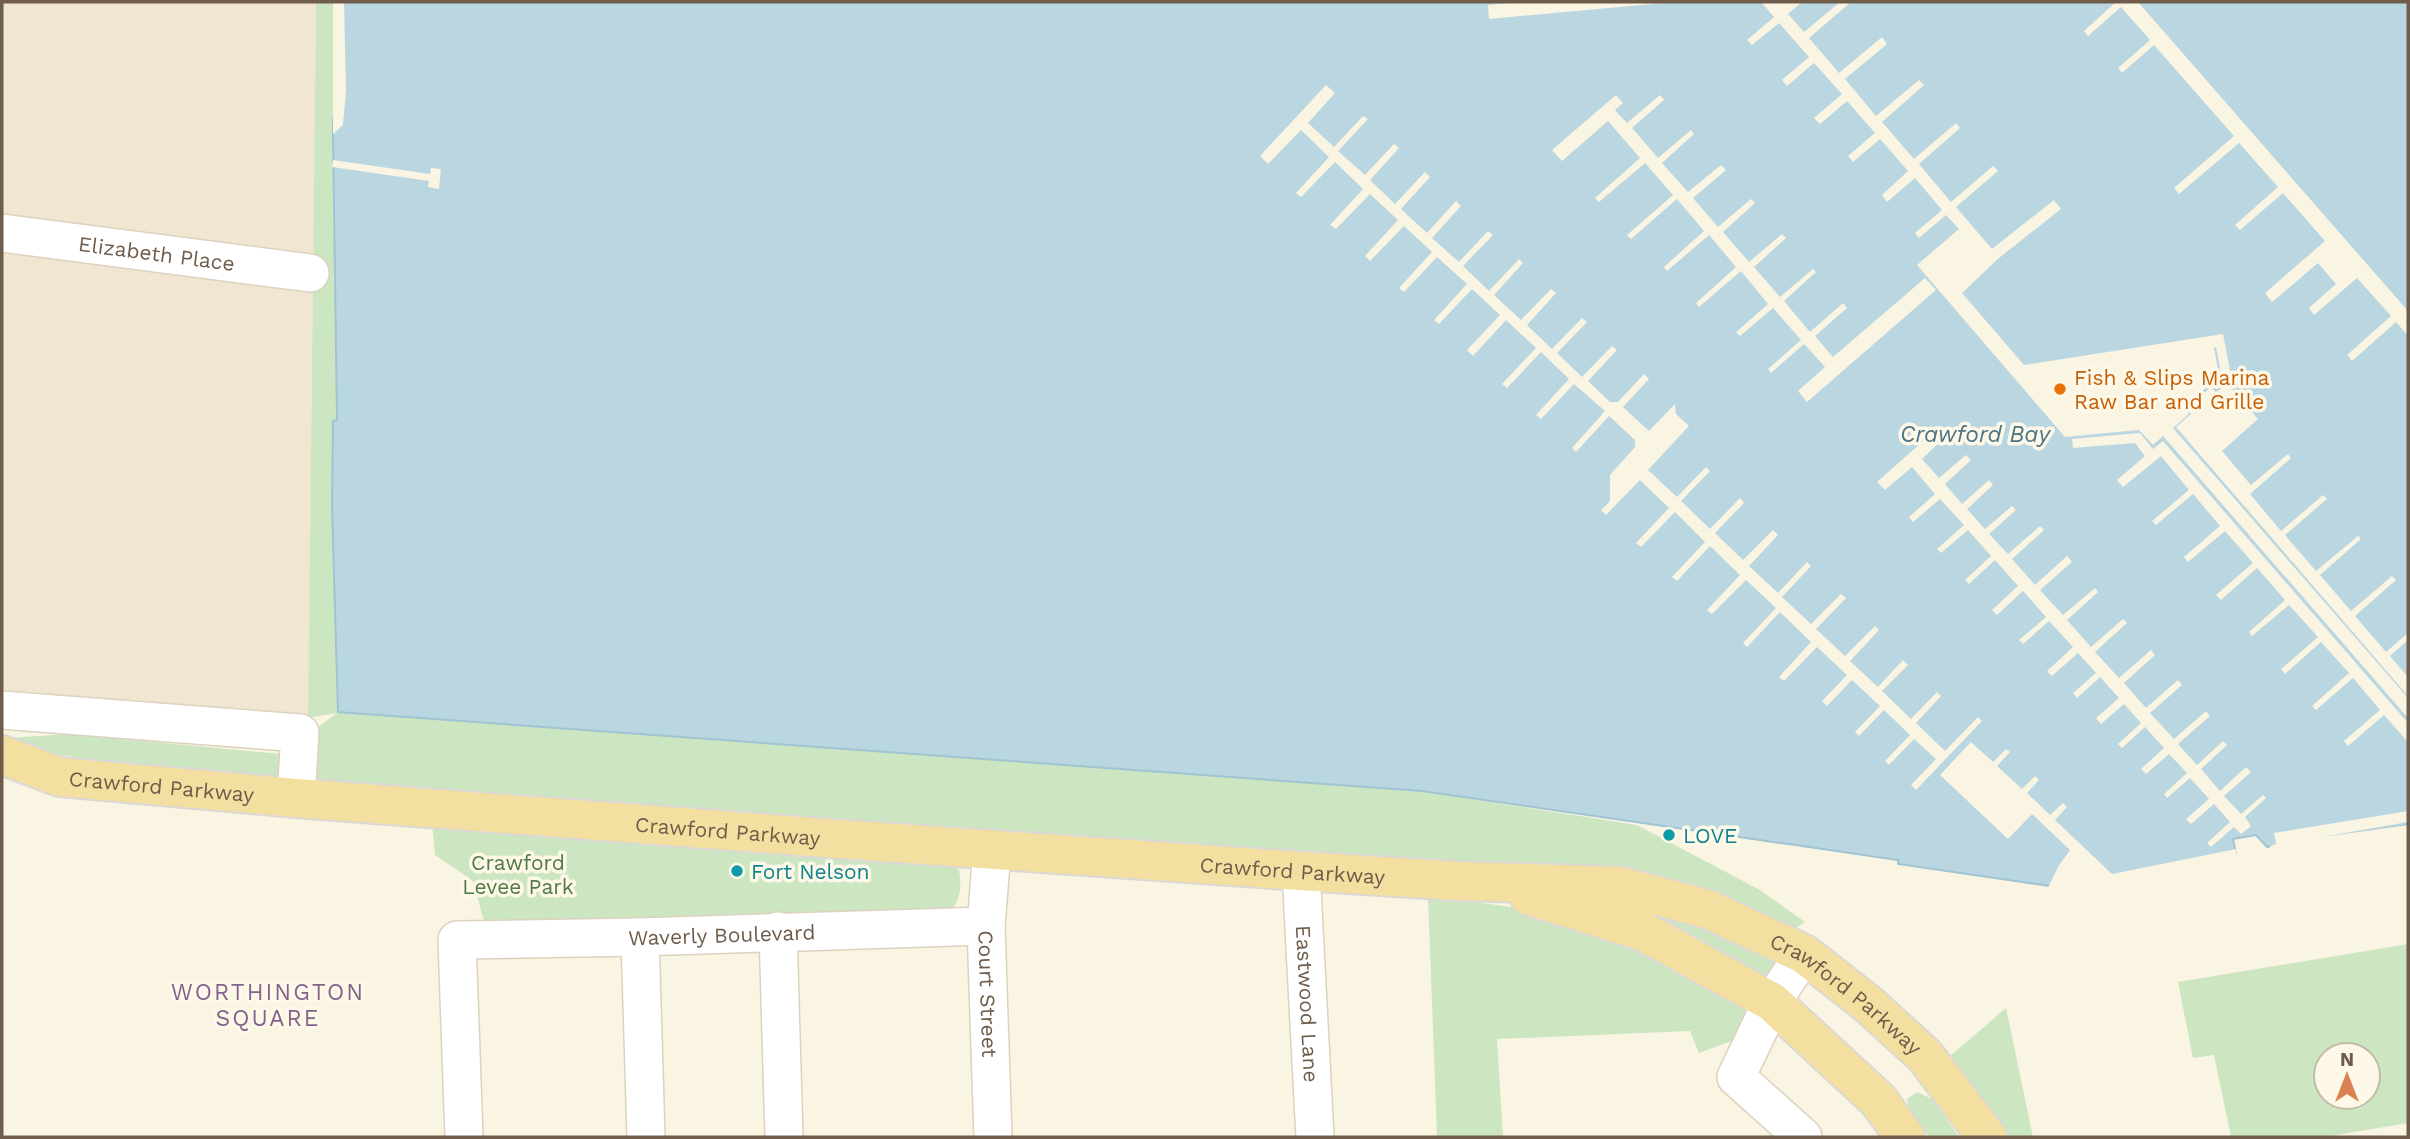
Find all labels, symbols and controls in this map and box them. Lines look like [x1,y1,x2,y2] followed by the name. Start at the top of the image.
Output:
[77,231,236,276] street label: Elizabeth Place
[2074,365,2270,414] place label: Fish & Slips Marina Raw Bar and Grille
[2052,381,2068,397] marker: Fish & Slips Marina Raw Bar and Grille
[1900,421,2051,448] water label: Crawford Bay
[68,765,255,807] street label: Crawford Parkway
[634,811,821,850] street label: Crawford Parkway
[1683,823,1737,848] place label: LOVE
[1661,827,1677,843] marker: LOVE
[462,850,574,899] park label: Crawford Levee Park
[1199,852,1386,889] street label: Crawford Parkway
[751,859,870,884] place label: Fort Nelson
[729,863,745,879] marker: Fort Nelson
[628,919,816,950] street label: Waverly Boulevard
[1291,924,1325,1083] street label: Eastwood Lane
[1766,928,1927,1060] street label: Crawford Parkway
[974,930,1003,1058] street label: Court Street
[171,979,365,1032] district label: WORTHINGTON SQUARE
[2312,1041,2382,1111] north arrow
[2340,1048,2354,1071] text: N

